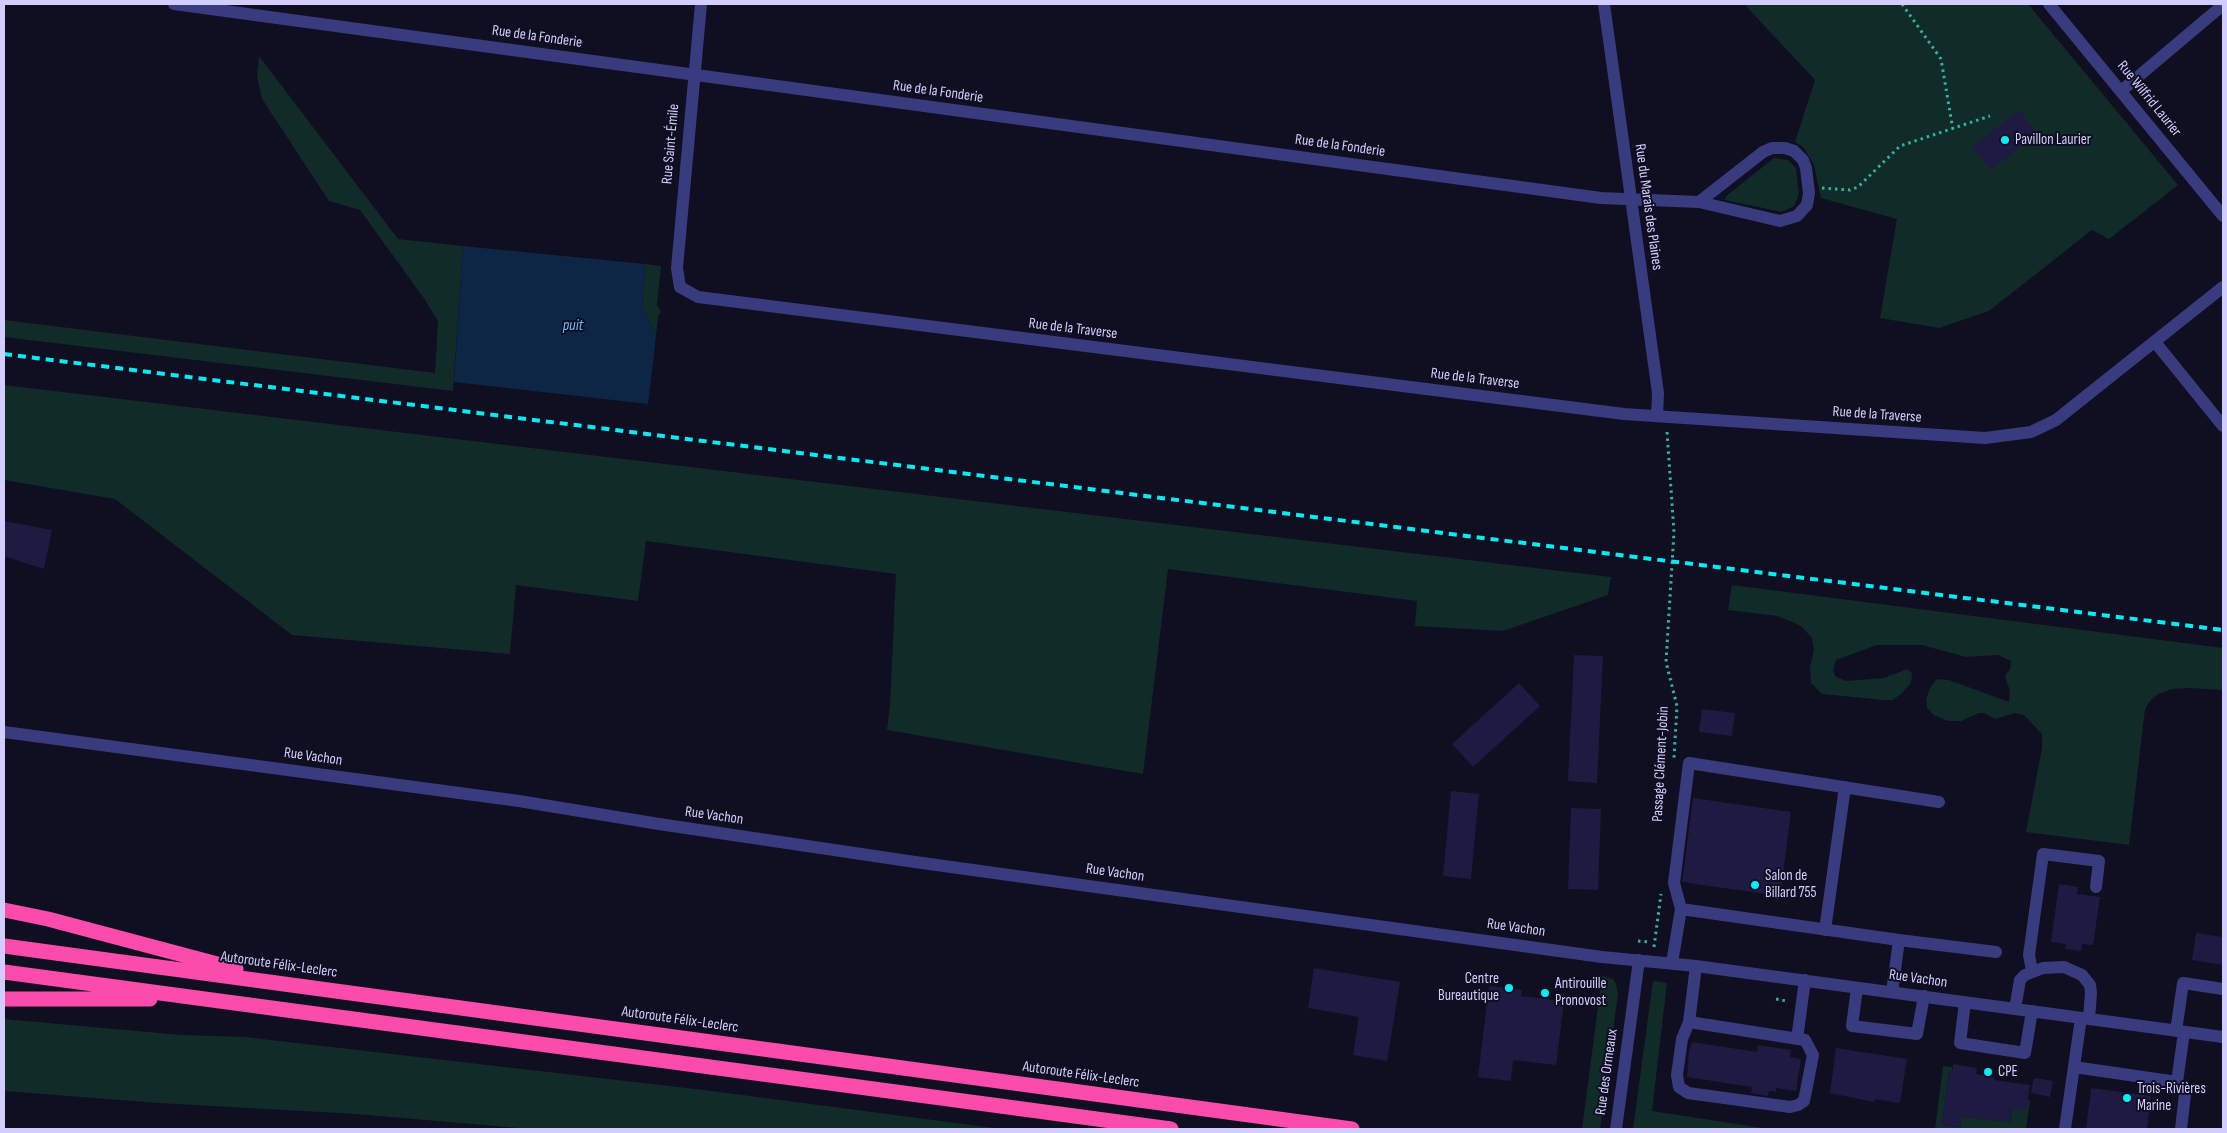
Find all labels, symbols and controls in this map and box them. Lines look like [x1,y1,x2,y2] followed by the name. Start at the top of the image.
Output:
[491,22,583,52] street label: Rue de la Fonderie
[2113,58,2185,140] street label: Rue Wilfrid Laurier
[892,77,984,107] street label: Rue de la Fonderie
[659,103,683,185] street label: Rue Saint-Émile
[1294,131,1386,161] street label: Rue de la Fonderie
[2015,131,2091,149] place label: Pavillon Laurier
[1999,134,2011,146] marker: Pavillon Laurier
[1630,143,1666,271] street label: Rue du Marais des Plaines
[1028,315,1118,343] street label: Rue de la Traverse
[563,316,583,336] water label: puit
[1430,365,1520,393] street label: Rue de la Traverse
[1832,403,1922,427] street label: Rue de la Traverse
[1649,706,1673,822] street label: Passage Clément-Jobin
[283,744,343,770] street label: Rue Vachon
[684,803,744,829] street label: Rue Vachon
[1085,860,1145,886] street label: Rue Vachon
[1765,867,1817,902] place label: Salon de Billard 755
[1749,879,1761,891] marker: Salon de Billard 755
[1486,915,1546,941] street label: Rue Vachon
[220,948,338,982] street label: Autoroute Félix-Leclerc
[1888,966,1948,992] street label: Rue Vachon
[1438,970,1499,1005] place label: Centre Bureautique
[1555,975,1607,1010] place label: Antirouille Pronovost
[1503,982,1515,994] marker: Centre Bureautique
[1539,987,1551,999] marker: Antirouille Pronovost
[621,1003,739,1037] street label: Autoroute Félix-Leclerc
[1592,1028,1622,1116] street label: Rue des Ormeaux
[1022,1058,1140,1092] street label: Autoroute Félix-Leclerc
[1998,1063,2018,1081] place label: CPE
[1982,1066,1994,1078] marker: CPE
[2137,1080,2206,1115] place label: Trois-Rivières Marine
[2121,1092,2133,1104] marker: Trois-Rivières Marine

